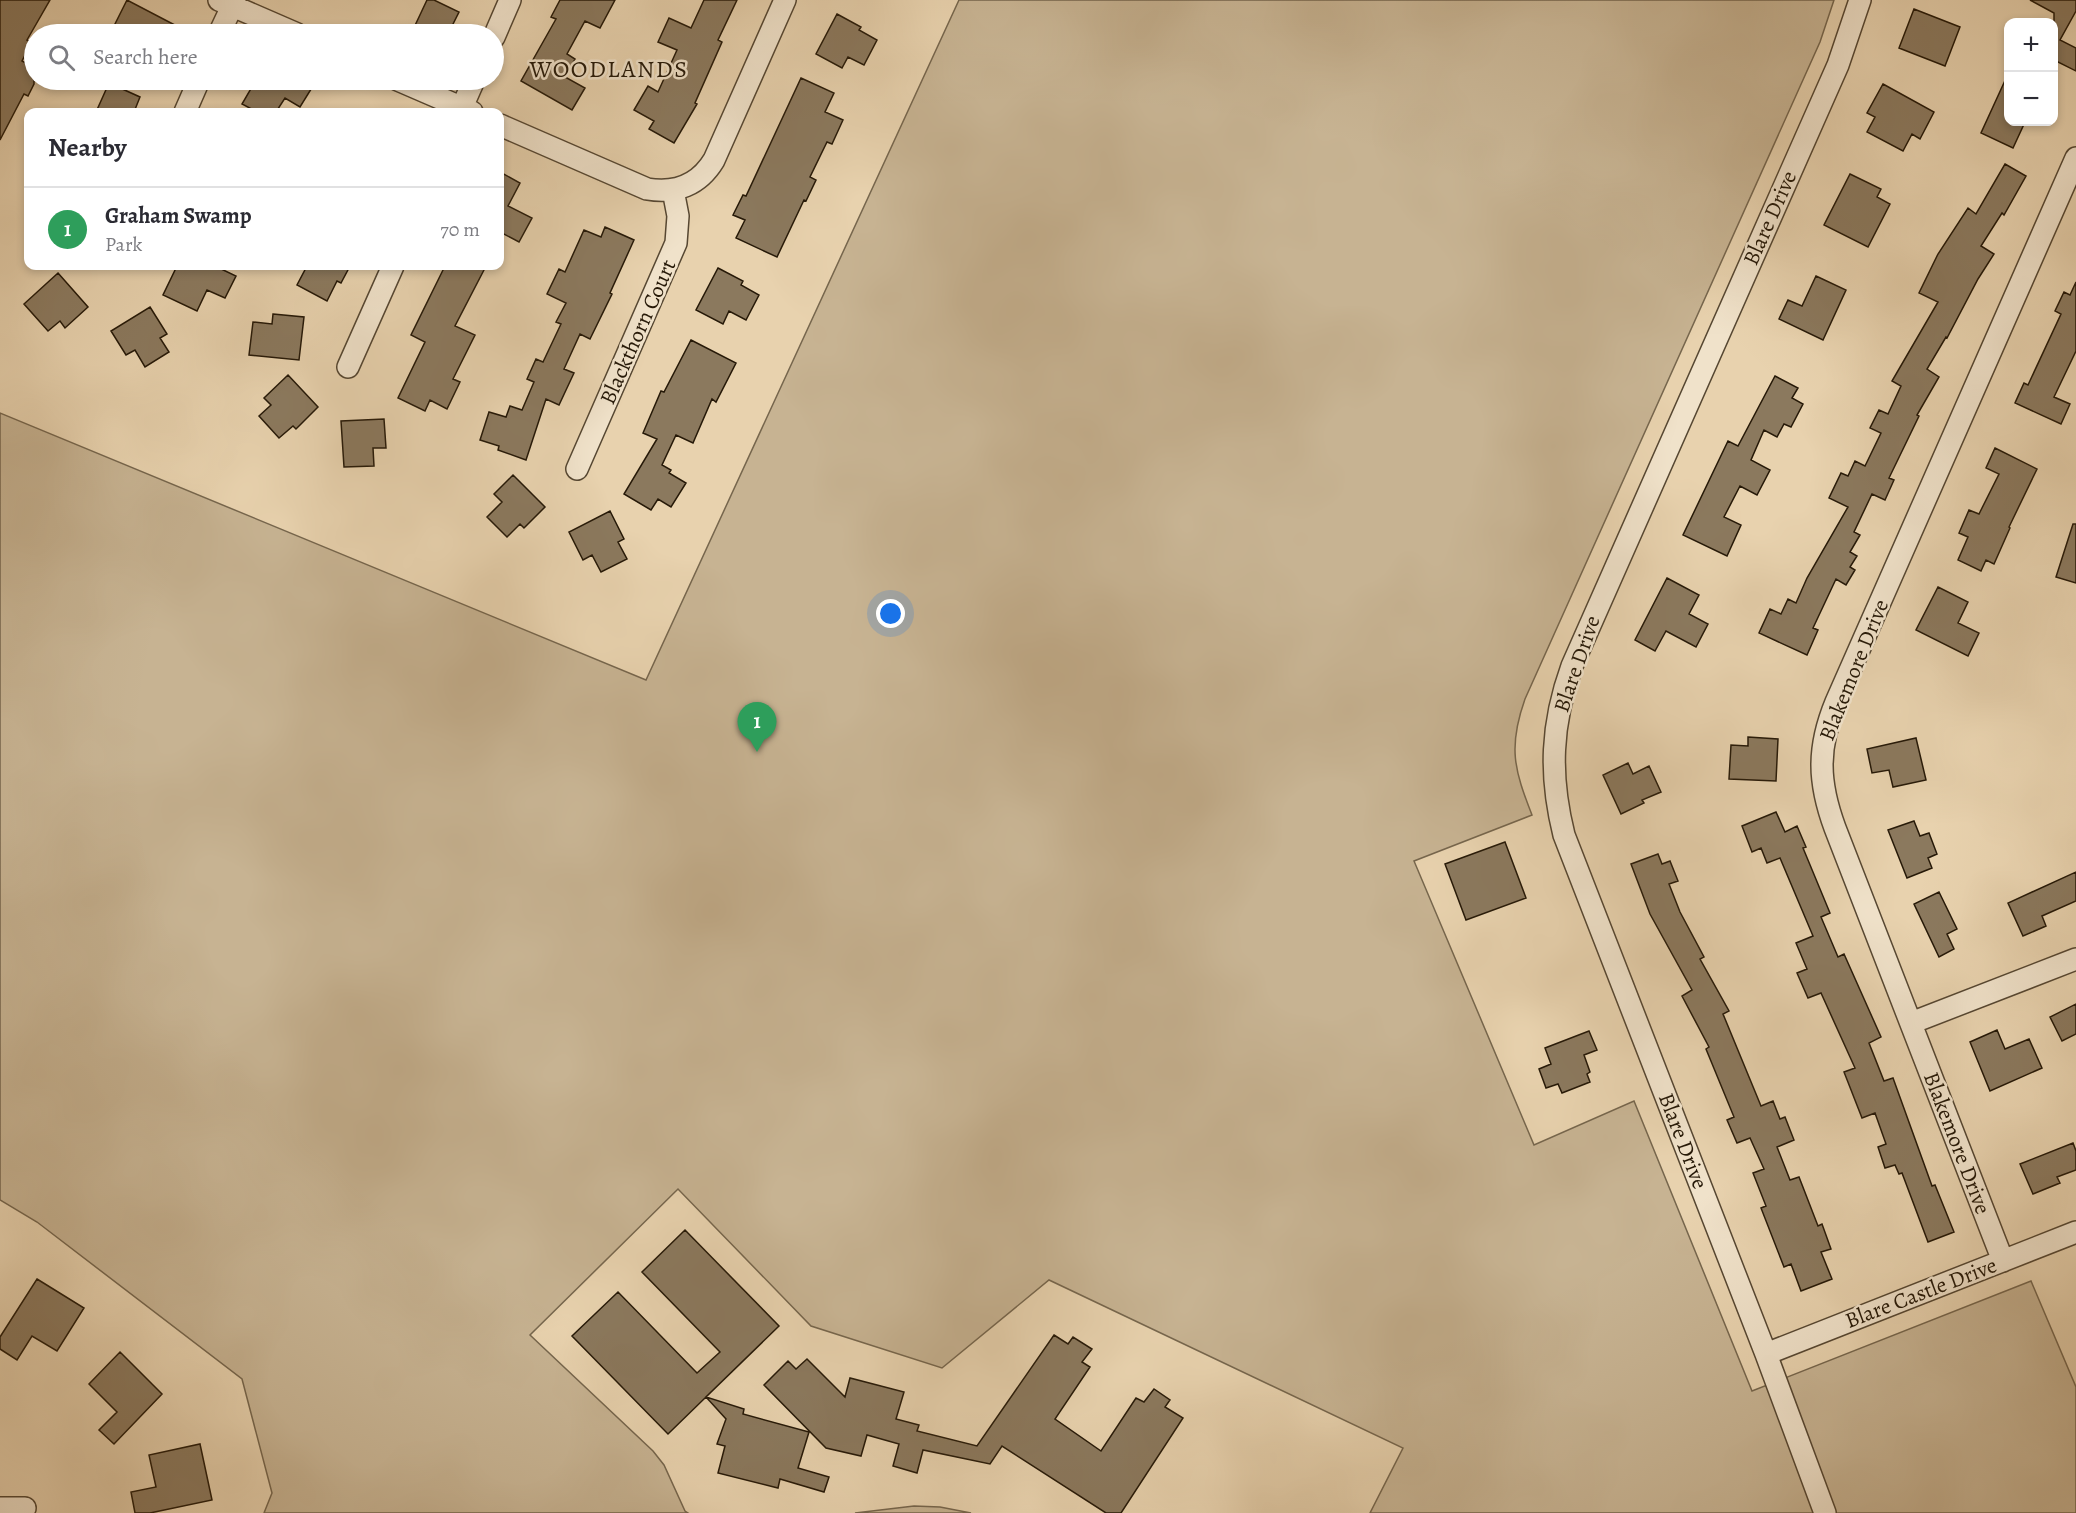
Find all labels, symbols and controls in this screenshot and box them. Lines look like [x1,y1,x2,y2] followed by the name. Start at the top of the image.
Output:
[2004,18,2058,126] map controls
[2004,18,2058,72] button: +
[24,24,504,90] search box
[45,41,78,74] icon: search
[93,42,198,72] text: Search here
[529,53,688,85] district label: WOODLANDS
[2004,72,2058,126] button: −
[48,130,127,165] text: Nearby
[1736,166,1804,270] street label: Blare Drive
[105,201,251,231] text: Graham Swamp
[64,216,71,243] text: 1
[440,216,480,243] text: 70 m
[105,231,143,258] text: Park
[593,255,683,409] street label: Blackthorn Court
[1812,595,1896,745] street label: Blakemore Drive
[876,599,905,628] your location
[1546,612,1608,716] street label: Blare Drive
[738,702,777,752] pin: 1
[1916,1068,1998,1218] street label: Blakemore Drive
[1651,1089,1715,1193] street label: Blare Drive
[1841,1250,2001,1336] street label: Blare Castle Drive

